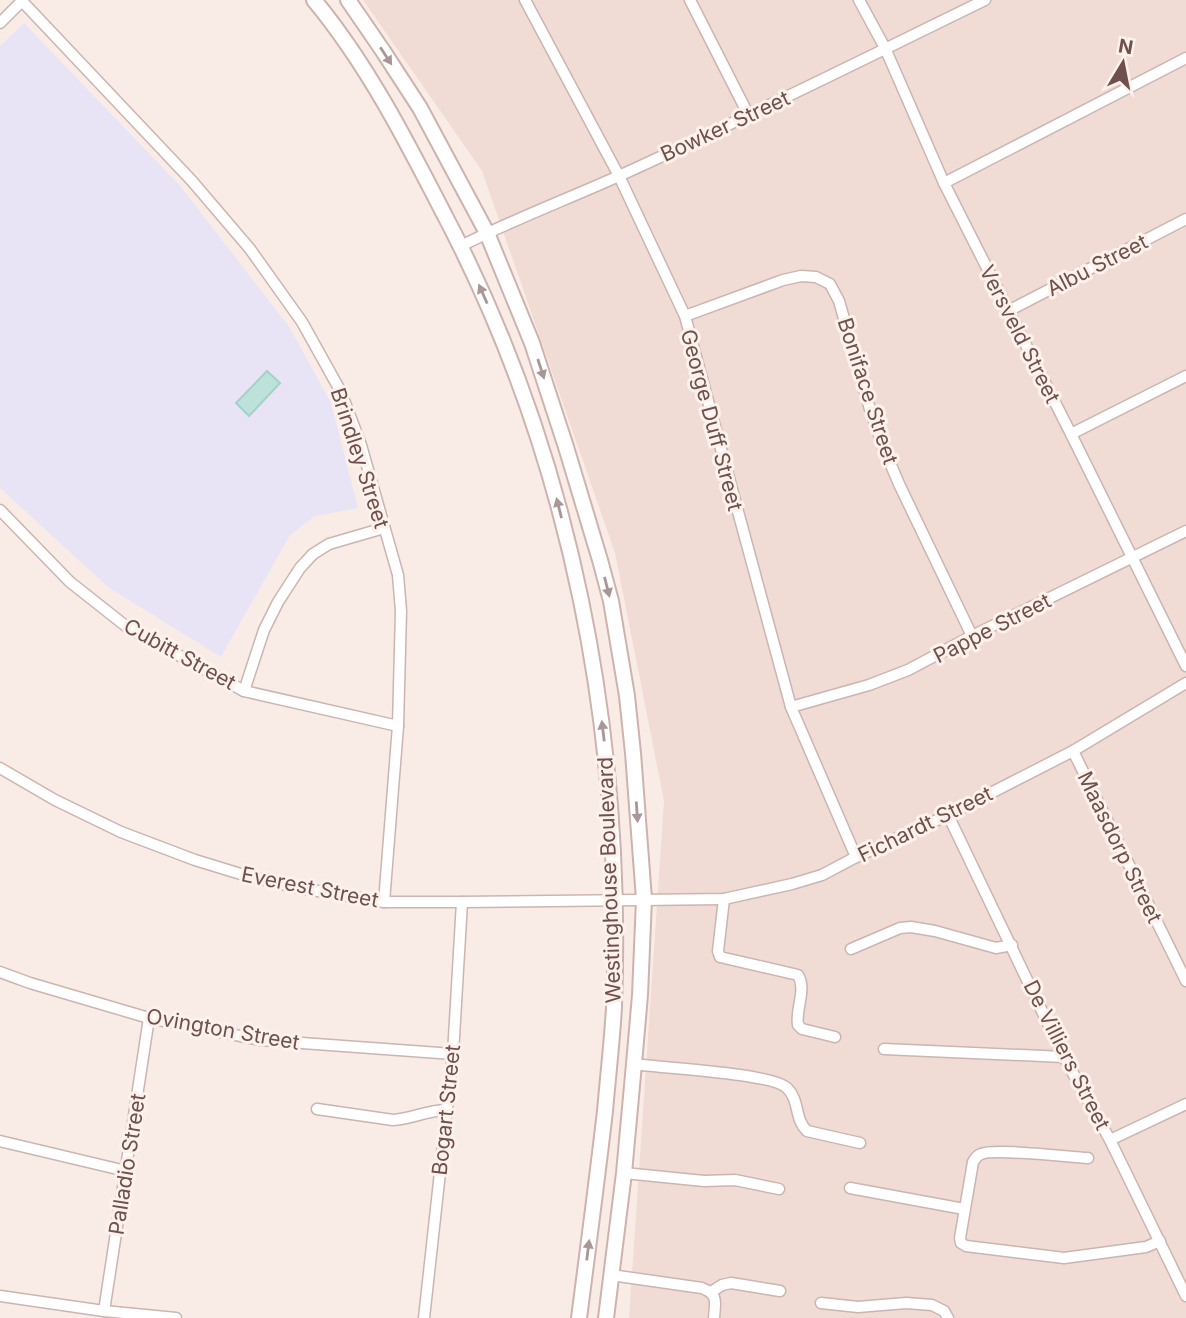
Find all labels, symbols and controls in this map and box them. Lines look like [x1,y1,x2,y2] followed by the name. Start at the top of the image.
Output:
[1088,28,1158,98] north arrow
[1117,34,1135,59] text: N
[380,47,393,66] one-way arrow
[656,85,794,167] street label: Bowker Street
[1042,229,1152,301] street label: Albu Street
[974,261,1066,407] street label: Versveld Street
[477,283,488,304] one-way arrow
[833,315,903,467] street label: Boniface Street
[676,327,748,513] street label: George Duff Street
[536,359,547,380] one-way arrow
[326,385,395,532] street label: Brindley Street
[553,497,564,519] one-way arrow
[602,576,613,598] one-way arrow
[929,588,1055,668] street label: Pappe Street
[120,613,240,695] street label: Cubitt Street
[597,720,608,742] one-way arrow
[592,756,626,1004] street label: Westinghouse Boulevard
[1073,767,1168,927] street label: Maasdorp Street
[854,781,996,867] street label: Fichardt Street
[632,801,643,823] one-way arrow
[239,861,381,913] street label: Everest Street
[1019,976,1116,1134] street label: De Villiers Street
[144,1003,302,1055] street label: Ovington Street
[427,1043,465,1177] street label: Bogart Street
[103,1091,151,1237] street label: Palladio Street
[583,1239,594,1261] one-way arrow

